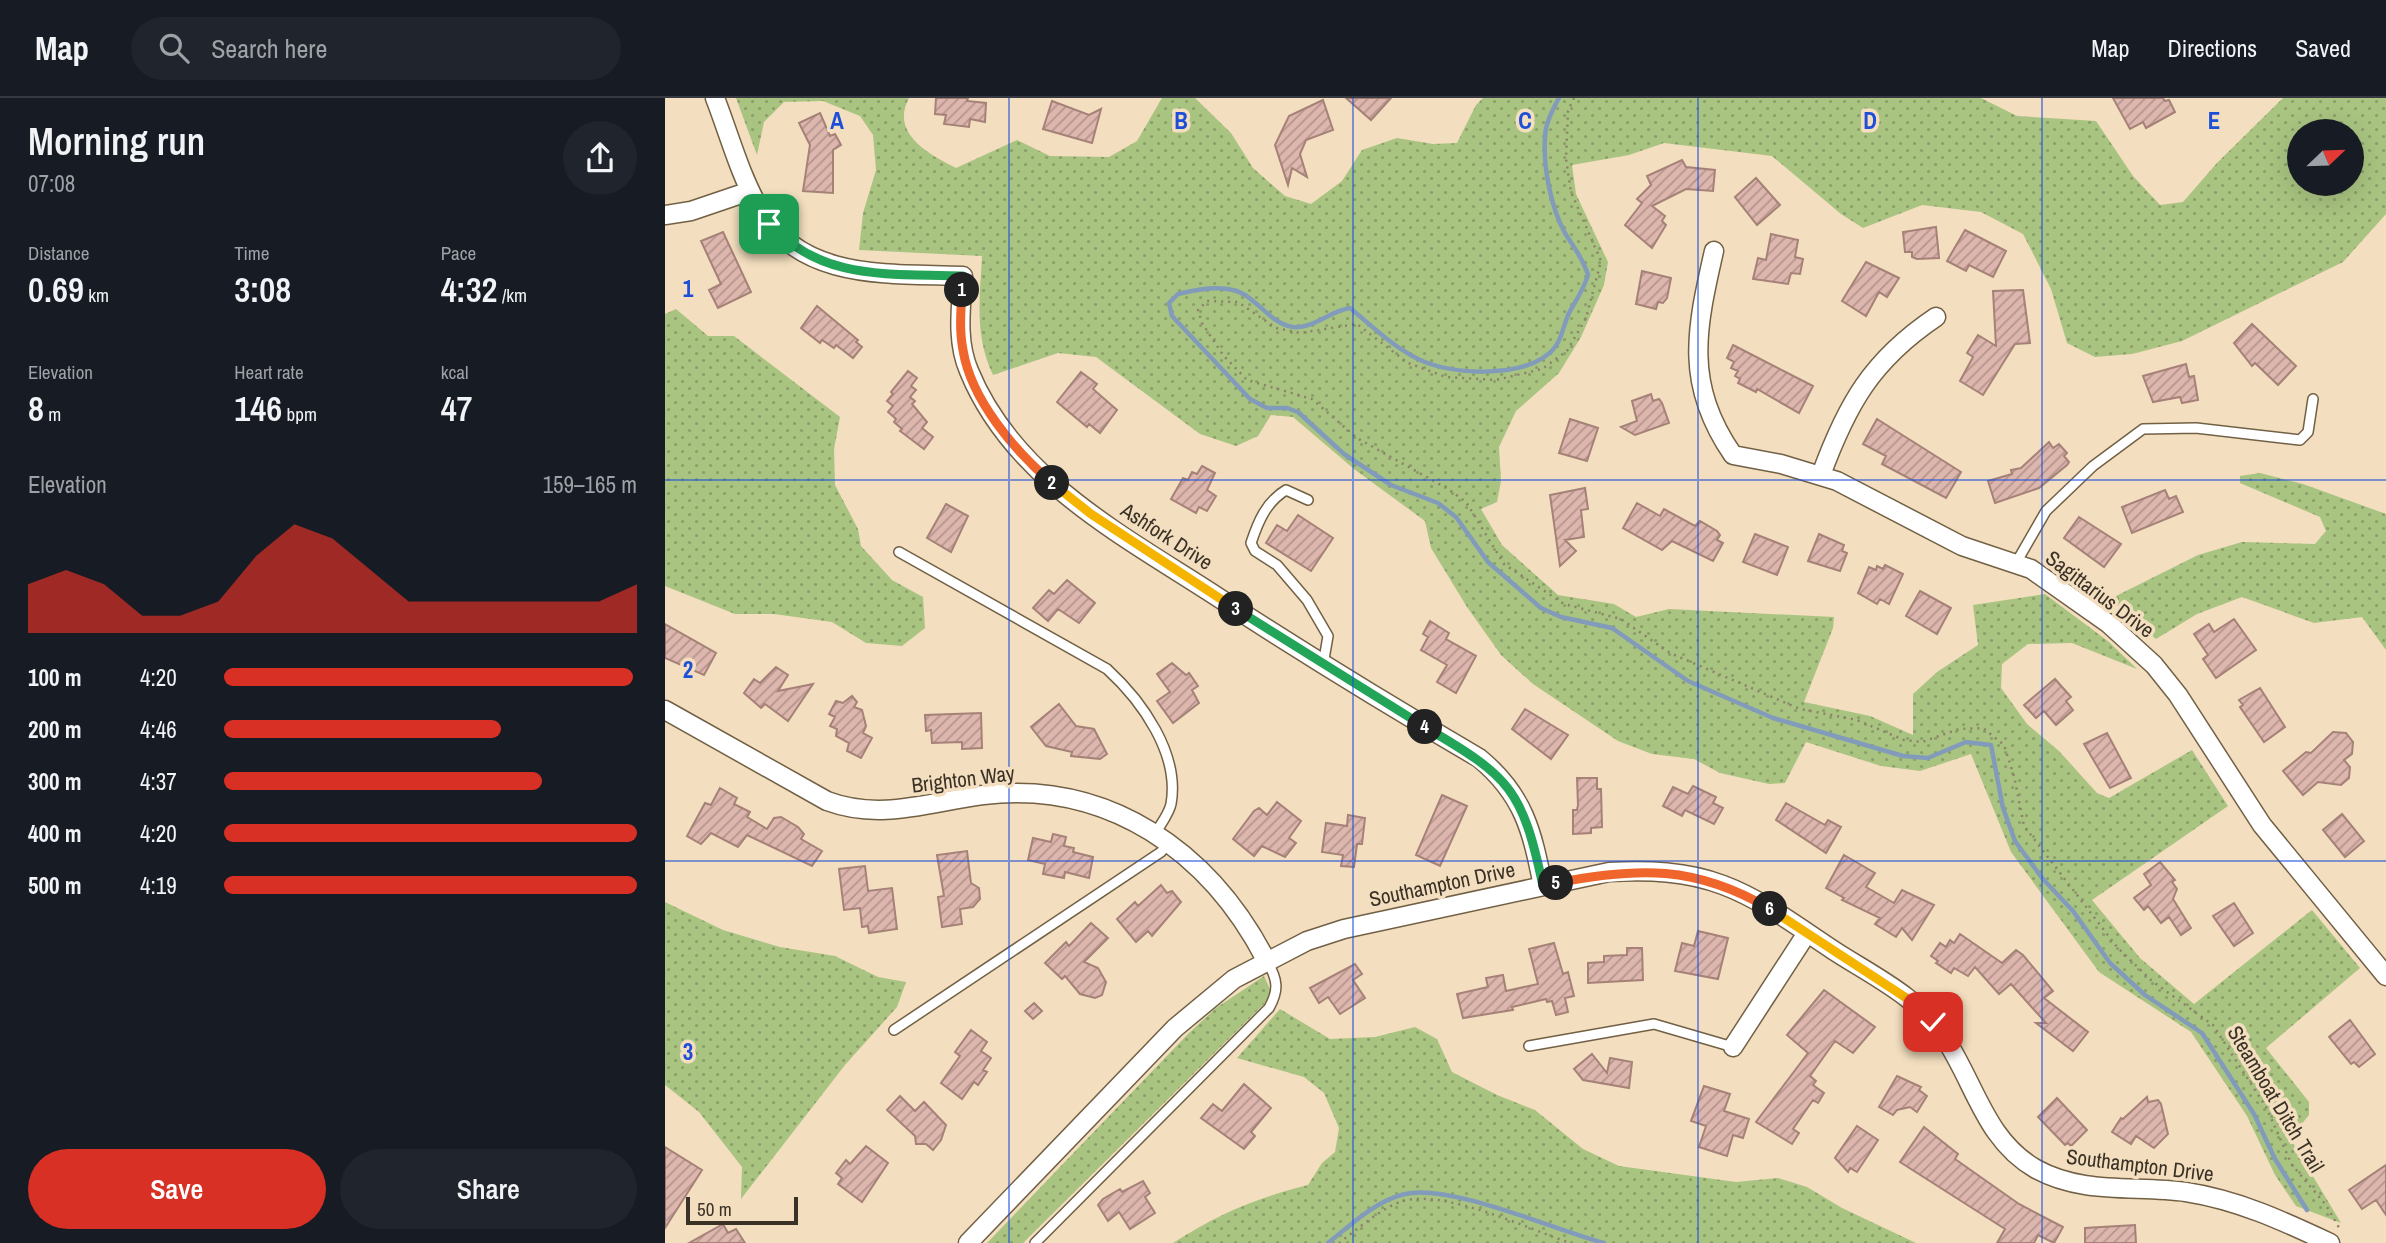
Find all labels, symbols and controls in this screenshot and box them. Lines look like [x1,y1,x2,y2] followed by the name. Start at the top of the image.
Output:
[131,17,621,80] search box
[35,26,89,70] text: Map
[155,29,193,67] icon: search
[211,31,327,66] text: Search here
[2091,32,2129,64] text: Map
[2167,32,2257,64] text: Directions
[2295,32,2351,64] text: Saved
[830,105,844,136] text: A
[1174,105,1188,136] text: B
[1518,105,1532,136] text: C
[1863,105,1877,136] text: D
[2208,105,2220,136] text: E
[28,116,205,167] text: Morning run
[2287,119,2364,196] north arrow
[2287,119,2364,196] map controls
[563,121,637,195] button: share
[28,168,75,199] text: 07:08
[739,194,799,254] pin
[750,205,788,243] icon: arrive
[28,240,89,266] text: Distance
[234,240,269,266] text: Time
[441,240,476,266] text: Pace
[28,266,84,313] text: 0.69
[234,266,291,313] text: 3:08
[441,266,498,313] text: 4:32
[945,272,979,308] pin: 1
[683,273,694,304] text: 1
[957,276,966,302] text: 1
[84,282,109,308] text: km
[498,282,527,308] text: /km
[28,359,93,385] text: Elevation
[234,359,304,385] text: Heart rate
[441,359,468,385] text: kcal
[28,385,44,432] text: 8
[234,385,282,432] text: 146
[441,385,473,432] text: 47
[44,401,61,427] text: m
[282,401,317,427] text: bpm
[1035,466,1069,500] pin: 2
[28,469,107,500] text: Elevation
[543,469,637,500] text: 159–165 m
[1047,469,1056,495] text: 2
[1115,495,1219,577] street label: Ashfork Drive
[2040,544,2160,644] street label: Sagittarius Drive
[1219,592,1253,626] pin: 3
[1231,595,1240,621] text: 3
[683,654,693,685] text: 2
[28,662,81,693] text: 100 m
[140,662,177,693] text: 4:20
[1407,710,1443,744] pin: 4
[1420,713,1429,739] text: 4
[28,714,81,745] text: 200 m
[140,714,177,745] text: 4:46
[910,758,1017,800] street label: Brighton Way
[28,766,81,797] text: 300 m
[140,766,177,797] text: 4:37
[28,818,81,849] text: 400 m
[140,818,177,849] text: 4:20
[1366,854,1518,914] street label: Southampton Drive
[1539,866,1573,900] pin: 5
[1551,869,1560,895] text: 5
[28,870,81,901] text: 500 m
[140,870,177,901] text: 4:19
[1753,892,1787,926] pin: 6
[1765,895,1774,921] text: 6
[1903,992,1963,1052] pin
[1914,1003,1952,1041] icon: check
[2221,1020,2331,1178] street label: Steamboat Ditch Trail
[683,1036,693,1067] text: 3
[2065,1142,2215,1188] street label: Southampton Drive
[28,1149,326,1229] button: Save
[340,1149,637,1229] button: Share
[686,1194,798,1226] scale bar
[697,1196,732,1222] text: 50 m

